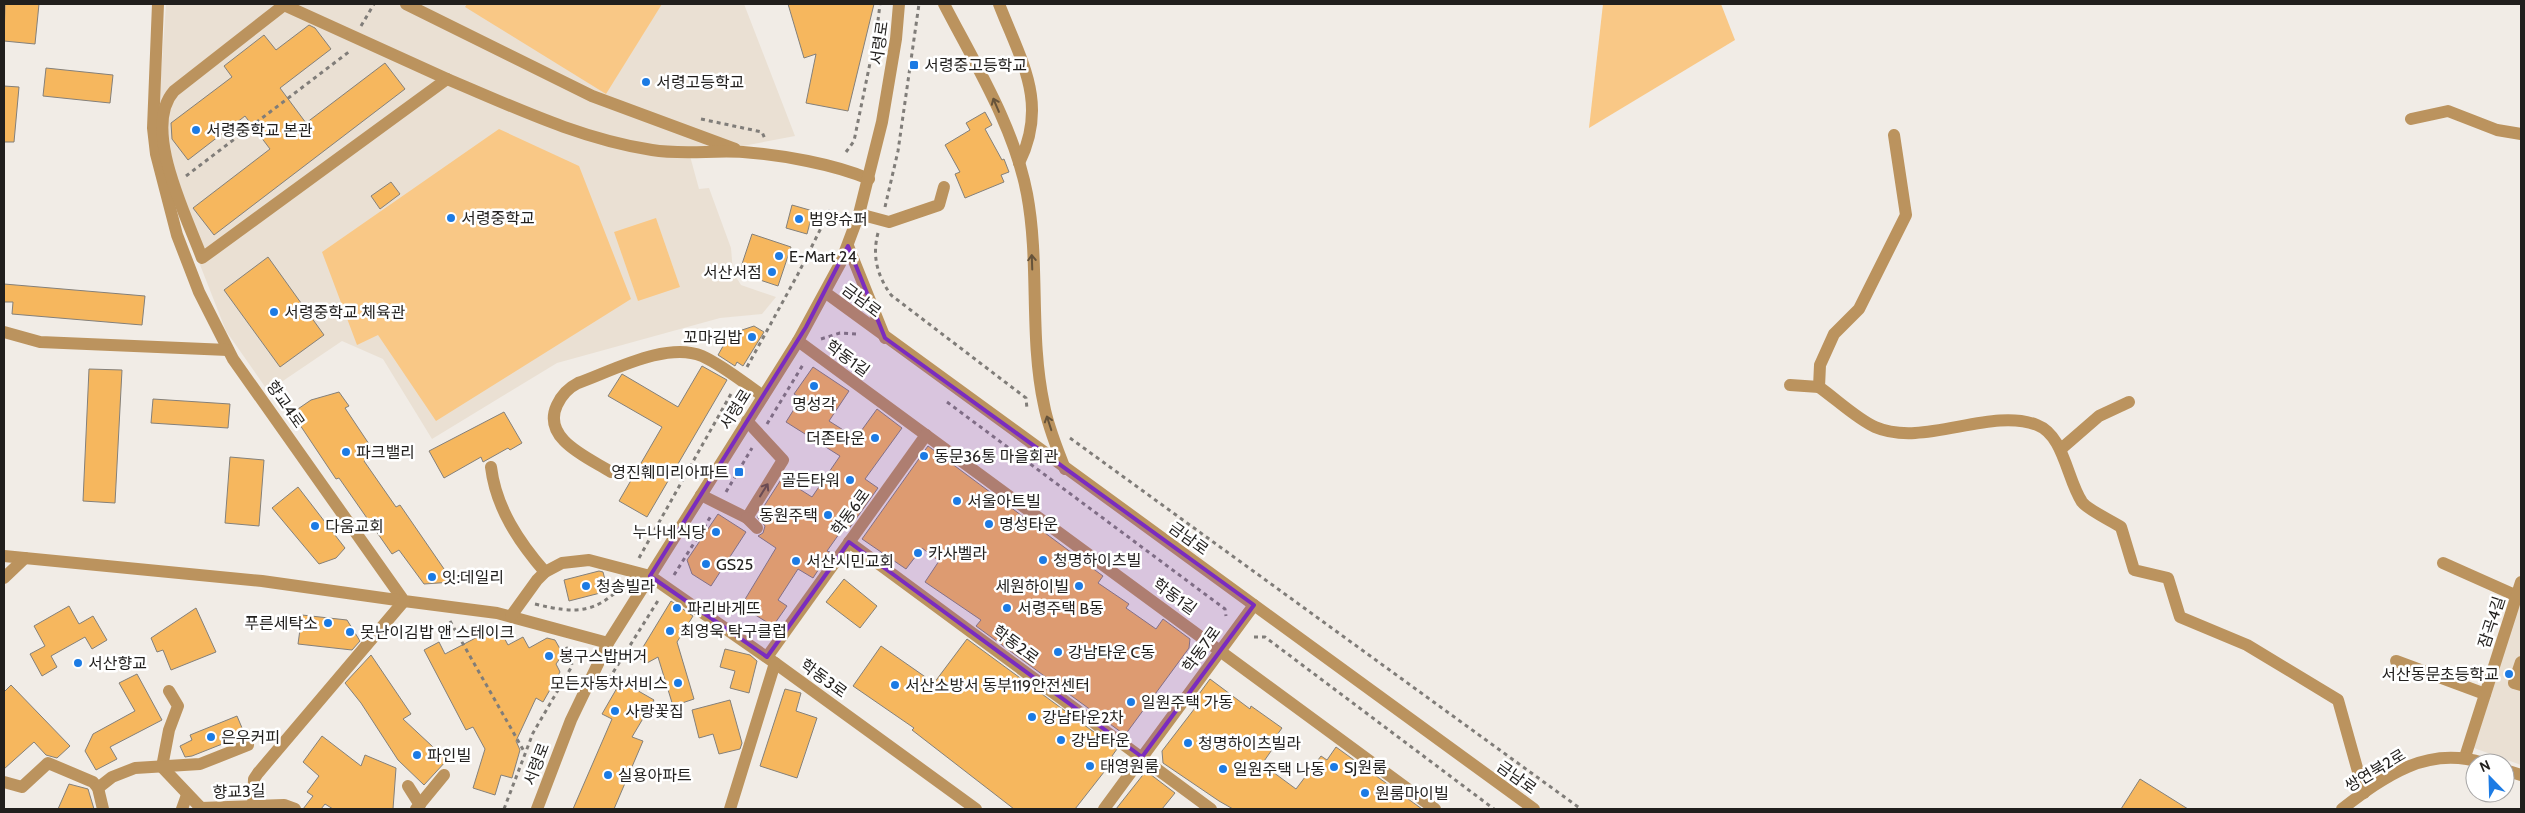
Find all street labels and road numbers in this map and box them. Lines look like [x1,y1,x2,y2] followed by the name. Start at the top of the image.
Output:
[867,20,892,66] street label: 서령로
[838,280,885,321] street label: 금남로
[822,336,873,381] street label: 학동1길
[262,377,309,432] street label: 향교4로
[716,385,755,433] street label: 서령로
[827,485,874,539] street label: 학동6로
[1165,518,1212,559] street label: 금남로
[1149,574,1200,619] street label: 학동1길
[2474,594,2509,650] street label: 잠곡4길
[989,621,1043,668] street label: 학동2로
[1178,622,1225,676] street label: 학동7로
[797,655,851,702] street label: 학동3로
[520,740,553,788] street label: 서령로
[2342,745,2409,796] street label: 쌍연북2로
[1493,757,1540,798] street label: 금남로
[212,781,266,802] street label: 향교3길

